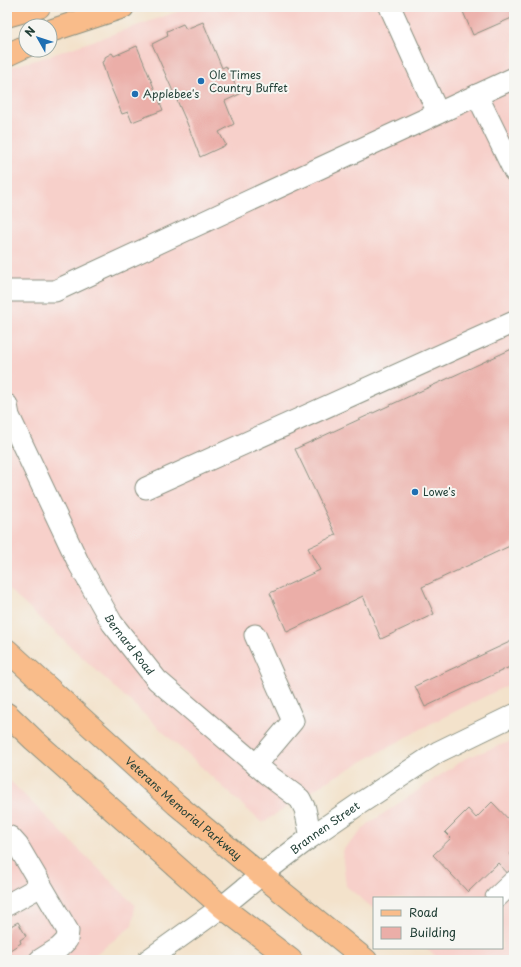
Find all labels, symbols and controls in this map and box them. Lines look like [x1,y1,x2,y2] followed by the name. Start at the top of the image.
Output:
[18,18,58,58] north arrow
[20,22,39,40] text: N
[209,66,288,96] place label: Ole Times Country Buffet
[196,76,206,86] marker: Ole Times Country Buffet
[143,85,199,102] place label: Applebee's
[130,89,140,99] marker: Applebee's
[423,483,456,500] place label: Lowe's
[410,487,420,497] marker: Lowe's
[100,610,159,679] street label: Bernard Road
[121,752,246,864] street label: Veterans Memorial Parkway
[286,797,363,858] street label: Brannen Street
[373,897,503,949] legend
[409,903,438,921] text: Road
[409,923,456,941] text: Building

